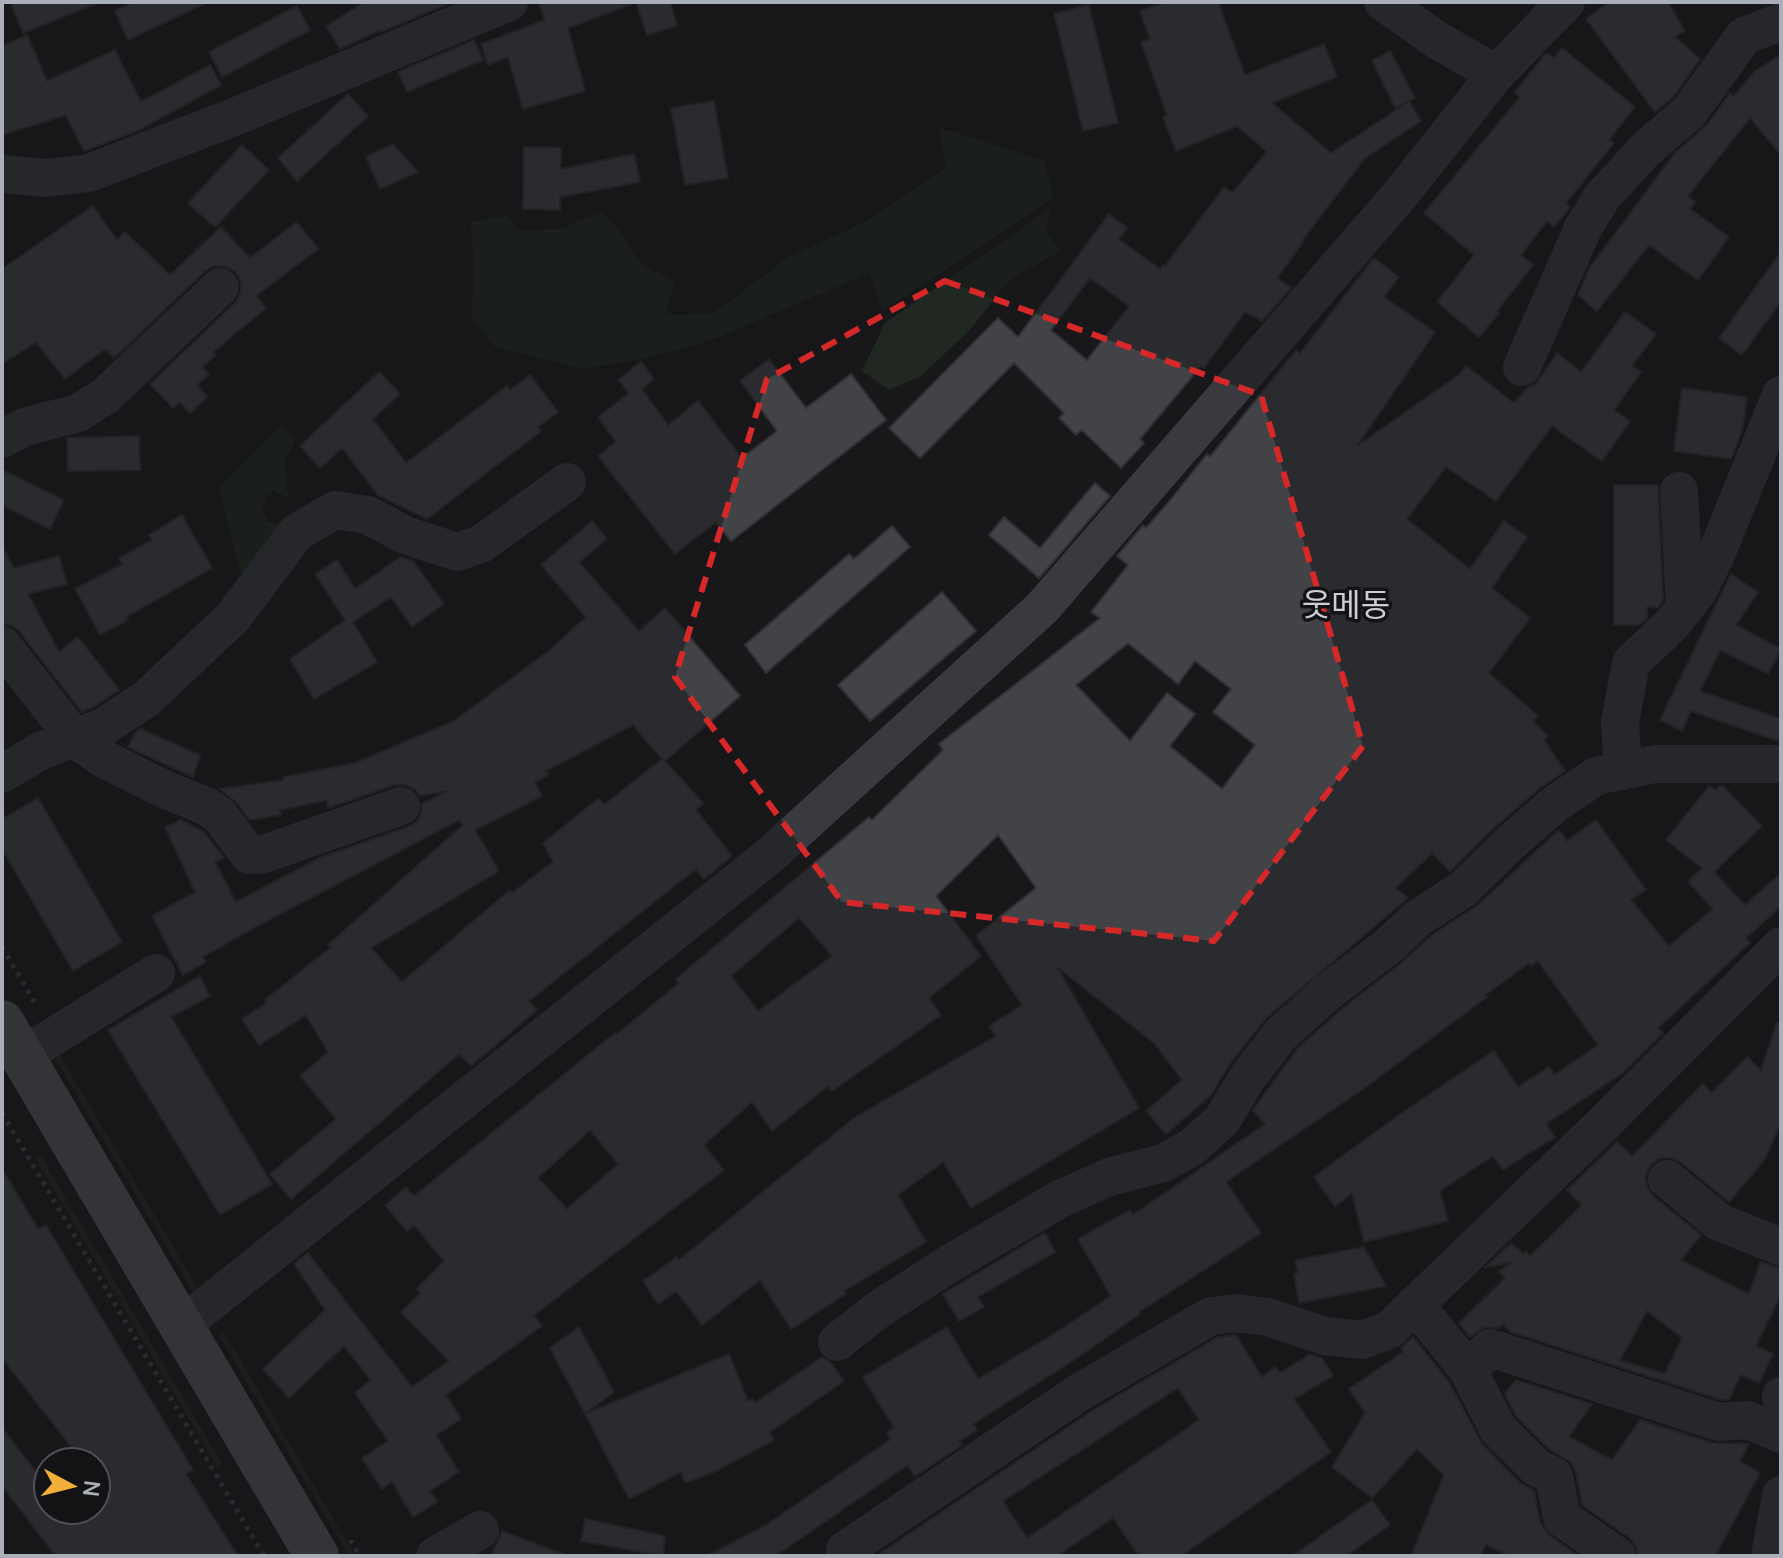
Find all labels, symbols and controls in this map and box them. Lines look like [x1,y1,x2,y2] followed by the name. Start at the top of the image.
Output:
[1302,582,1390,626] district label: 웃메동
[32,1446,112,1526] north arrow
[76,1479,108,1498] text: N

